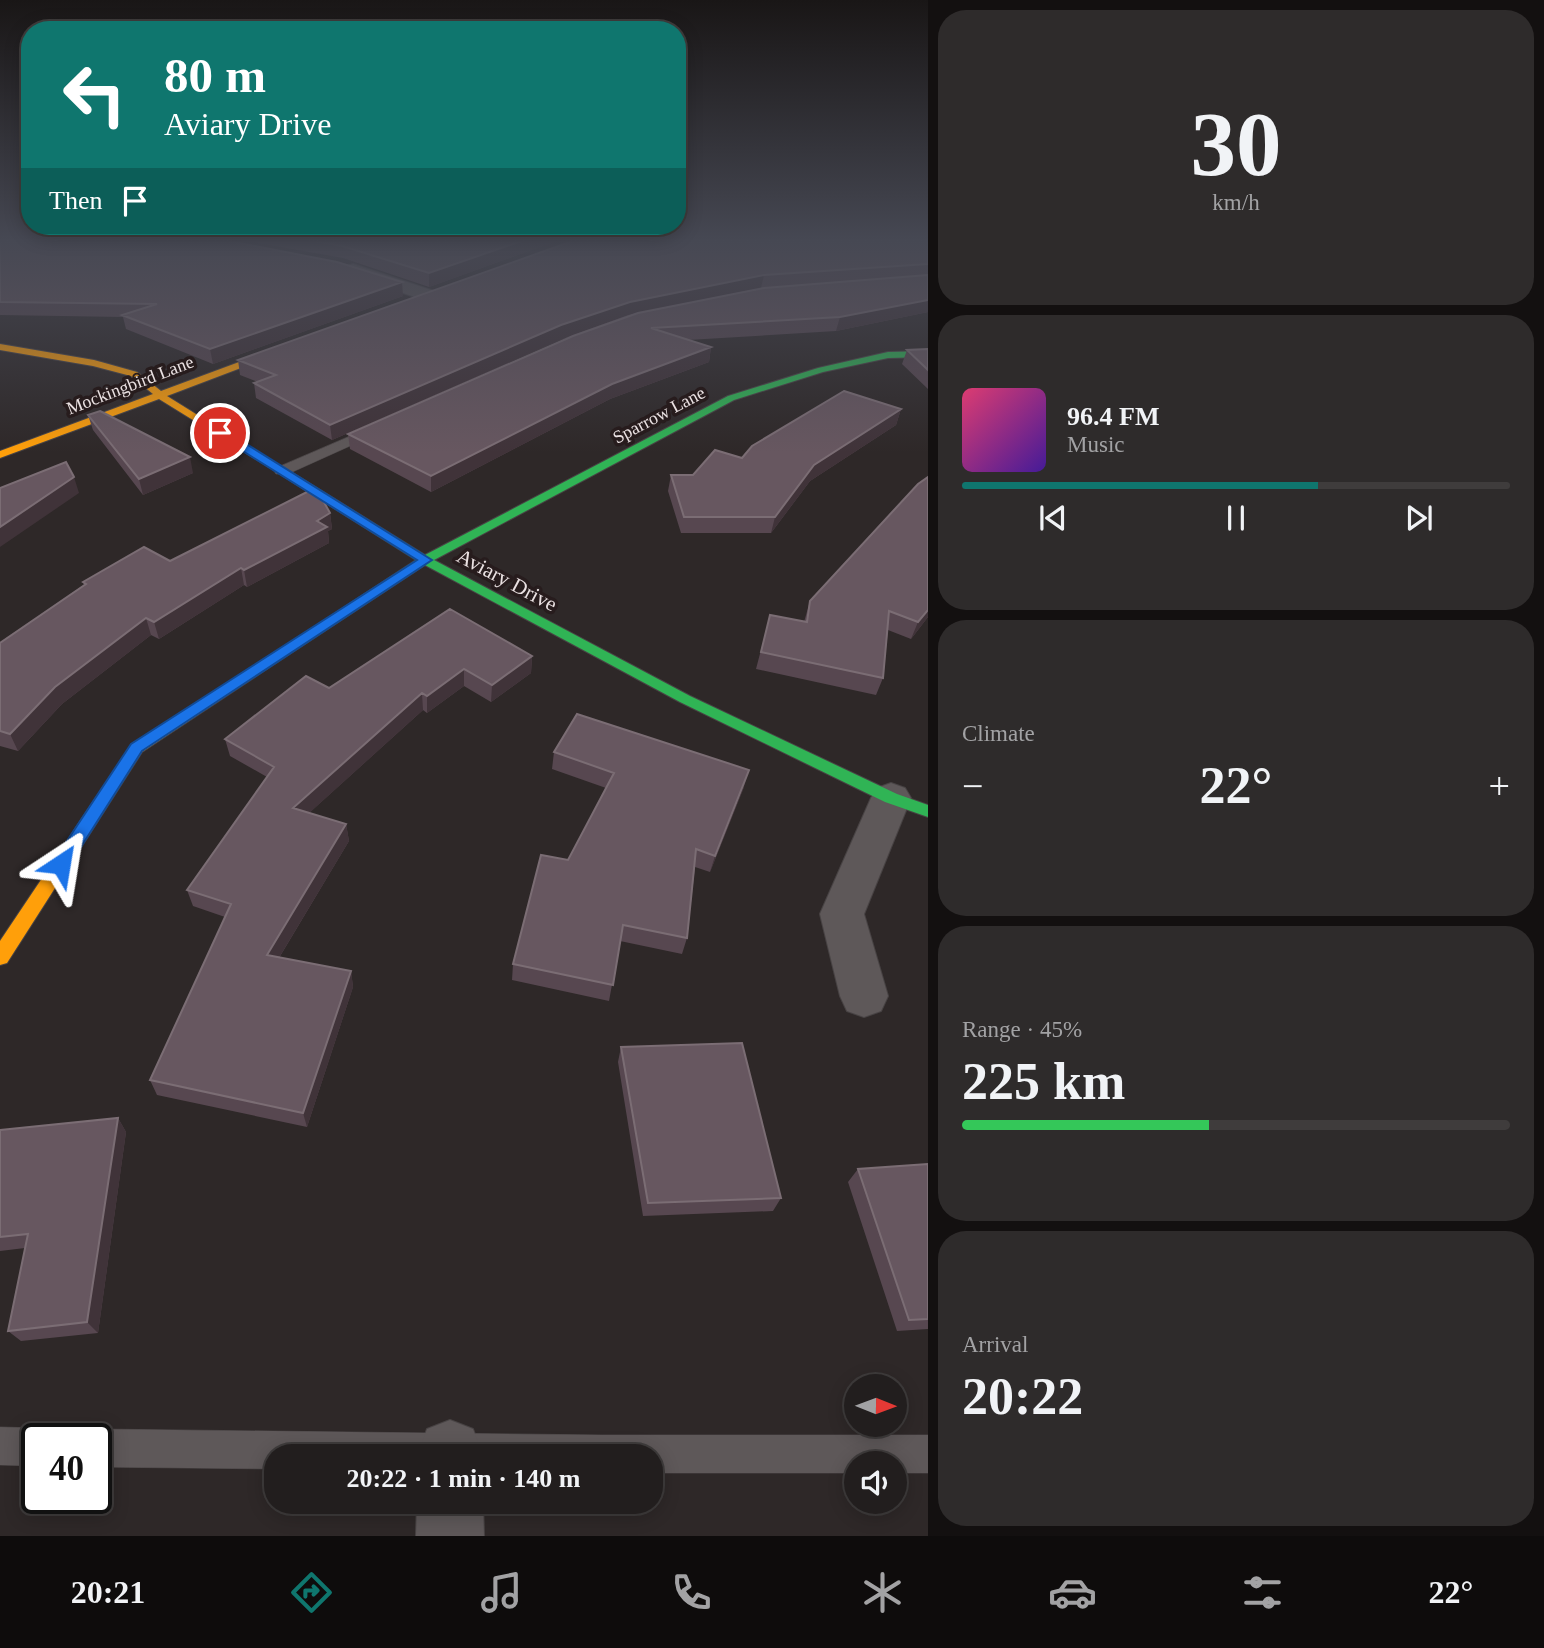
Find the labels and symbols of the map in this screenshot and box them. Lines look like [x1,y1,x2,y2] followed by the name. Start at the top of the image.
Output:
[64,352,196,418] street label: Mockingbird Lane
[610,382,708,448] street label: Sparrow Lane
[190,403,250,463] pin
[453,544,561,616] street label: Aviary Drive
[24,827,98,901] position arrow
[844,1374,906,1437] north arrow
[21,1423,112,1514] speed limit sign: 40

